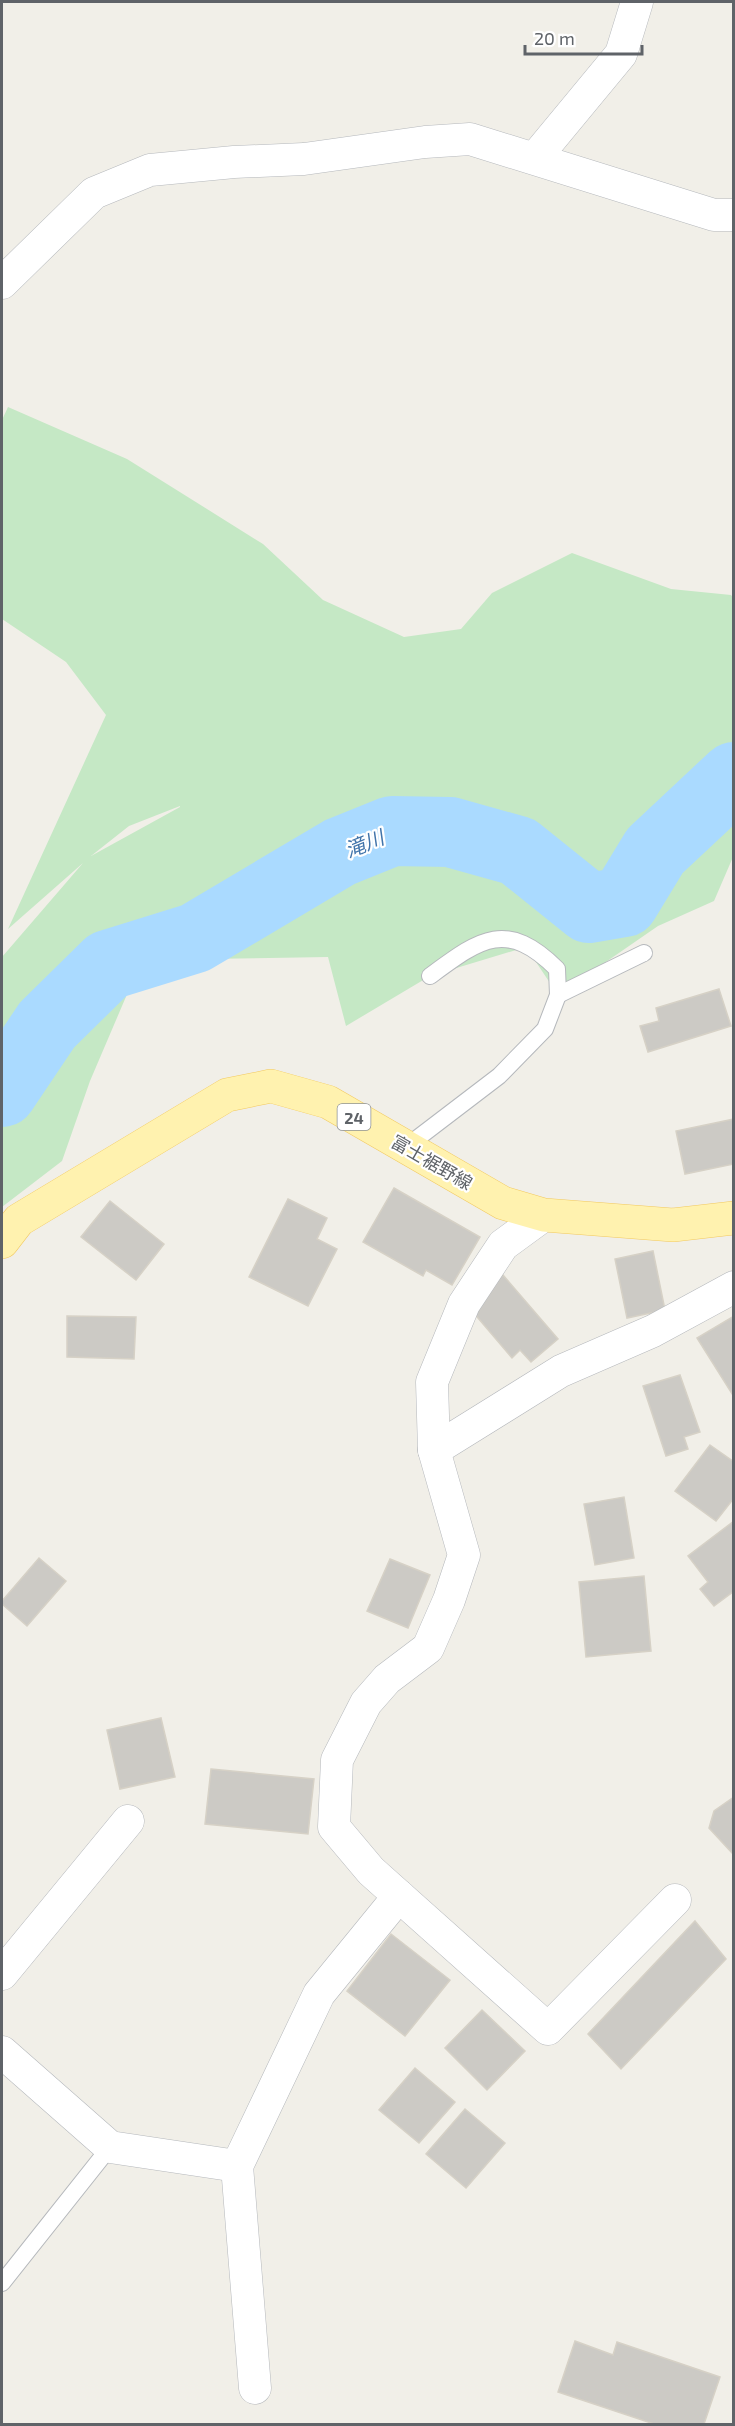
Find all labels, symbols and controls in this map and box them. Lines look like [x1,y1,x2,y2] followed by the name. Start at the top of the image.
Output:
[525,18,642,56] scale bar
[534,27,575,49] text: 20 m
[341,824,389,862] water label: 滝川
[338,1104,370,1130] road number: 24
[388,1130,476,1194] street label: 富士裾野線

